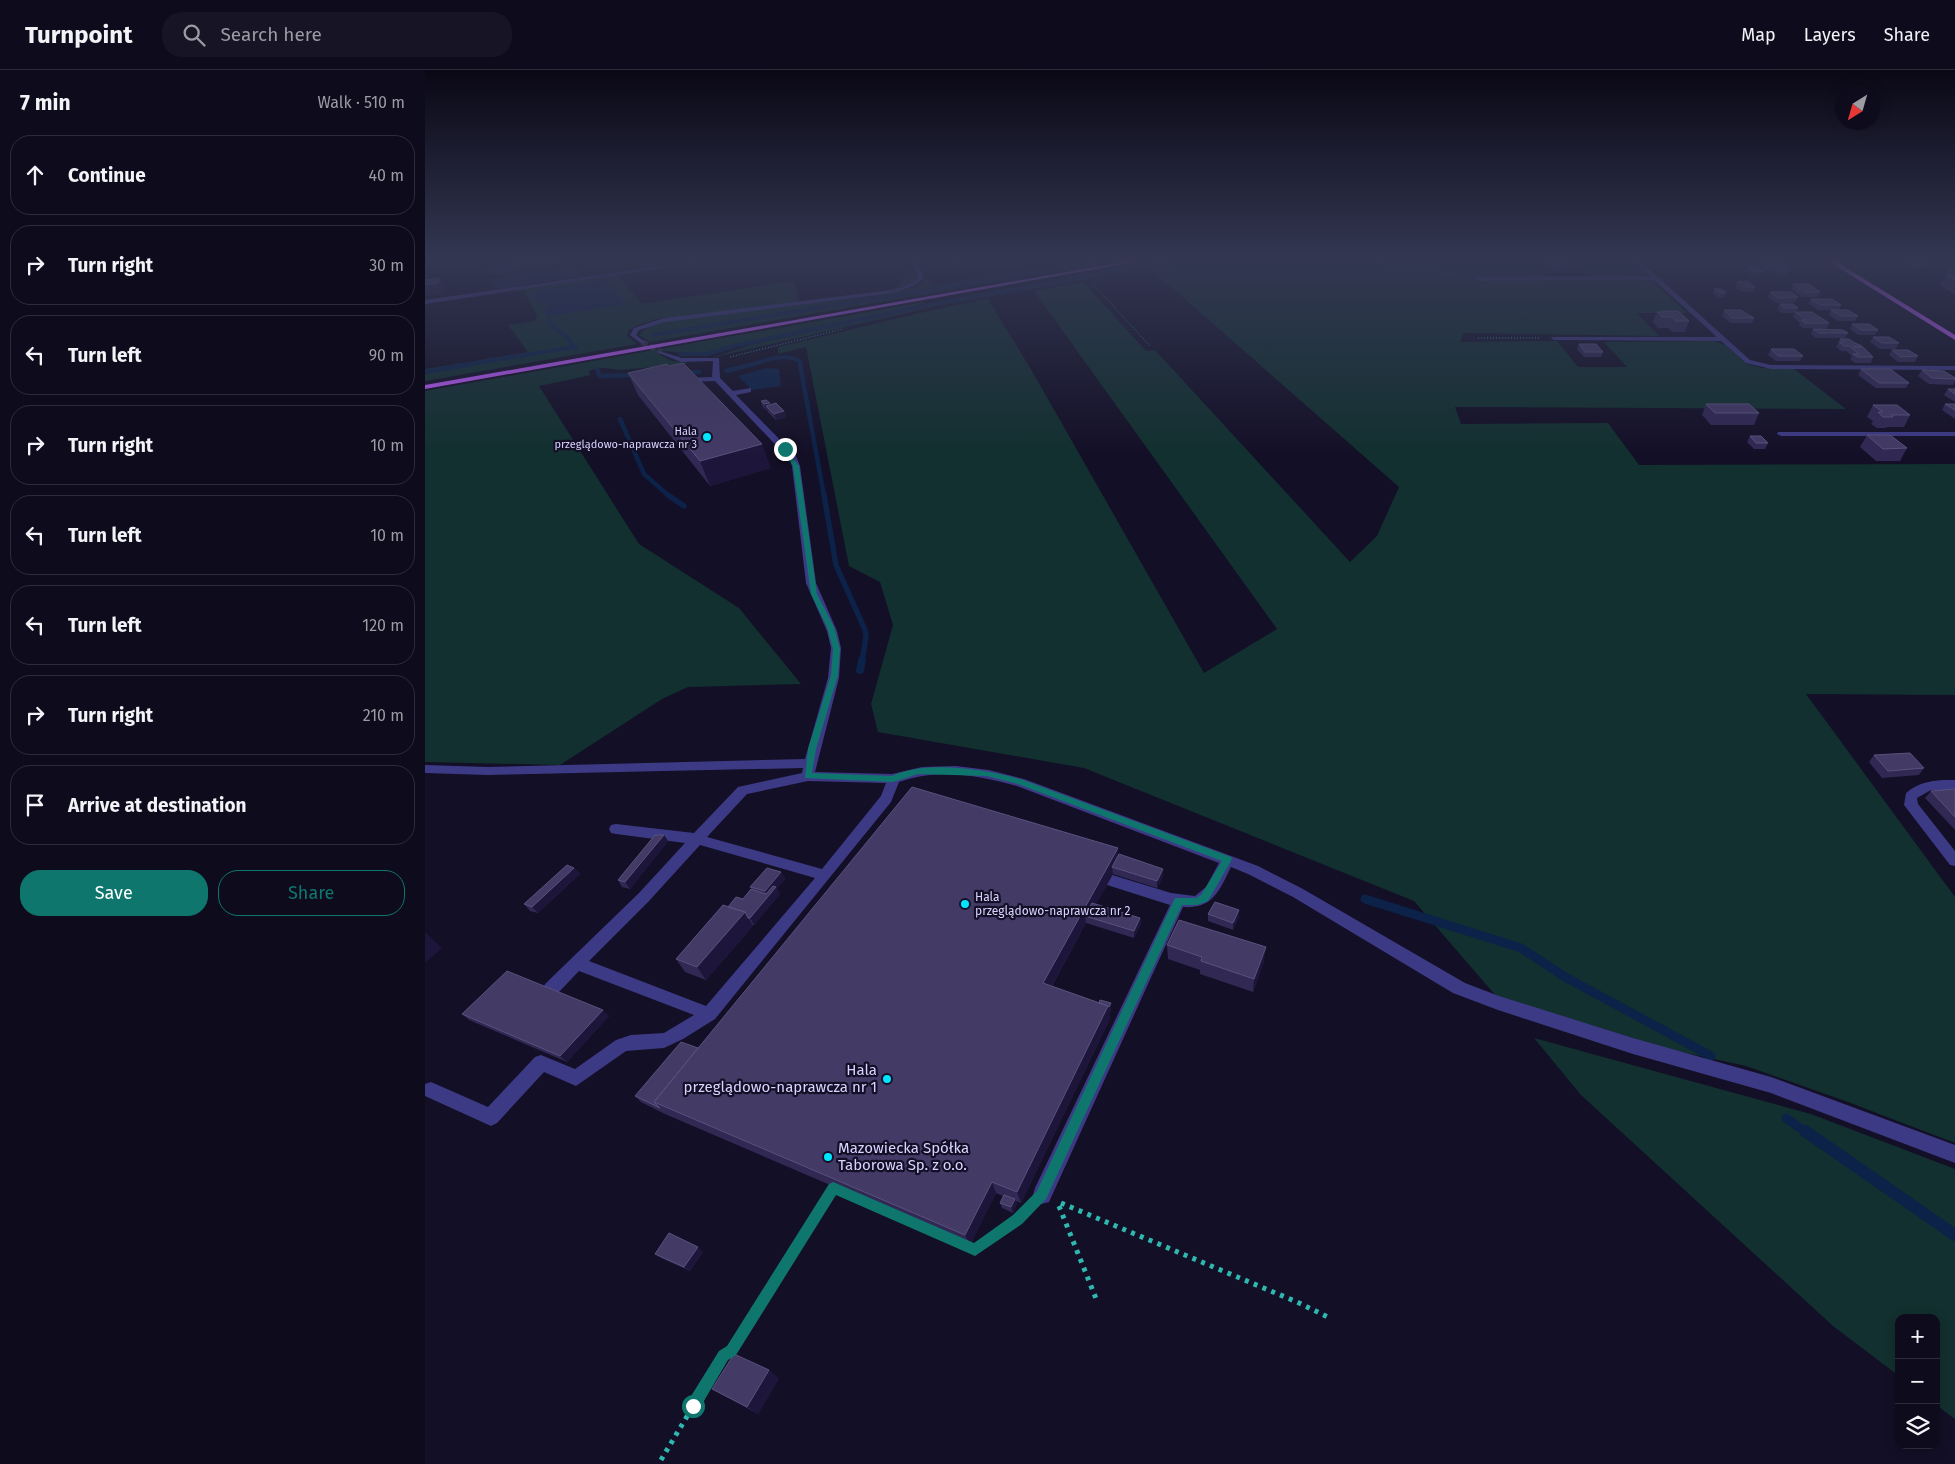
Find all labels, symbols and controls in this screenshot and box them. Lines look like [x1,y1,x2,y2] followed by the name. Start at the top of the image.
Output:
[162,12,512,57] search box
[25,21,132,49] text: Turnpoint
[180,21,208,49] icon: search
[220,23,322,46] text: Search here
[1741,24,1776,46] text: Map
[1804,24,1856,46] text: Layers
[1884,24,1930,46] text: Share
[1835,85,1880,130] north arrow
[20,90,71,116] text: 7 min
[318,93,405,112] text: Walk · 510 m
[21,161,49,189] icon: ahead
[68,164,146,187] text: Continue
[369,166,404,185] text: 40 m
[21,251,49,279] icon: right
[68,254,153,277] text: Turn right
[369,256,404,275] text: 30 m
[21,341,49,369] icon: left
[68,344,142,367] text: Turn left
[369,346,404,365] text: 90 m
[554,425,697,451] place label: Hala przeglądowo-naprawcza nr 3
[21,431,49,459] icon: right
[701,431,713,443] marker: Hala przeglądowo-naprawcza nr 3
[68,434,153,457] text: Turn right
[370,436,404,455] text: 10 m
[774,438,797,461] route end
[21,521,49,549] icon: left
[68,524,142,547] text: Turn left
[370,526,404,545] text: 10 m
[21,611,49,639] icon: left
[68,614,142,637] text: Turn left
[362,616,404,635] text: 120 m
[21,701,49,729] icon: right
[68,704,153,727] text: Turn right
[363,706,404,725] text: 210 m
[21,791,49,819] icon: arrive
[68,794,247,817] text: Arrive at destination
[20,870,208,916] button: Save
[218,870,405,916] button: Share
[975,890,1131,918] place label: Hala przeglądowo-naprawcza nr 2
[959,898,971,910] marker: Hala przeglądowo-naprawcza nr 2
[684,1061,877,1096] place label: Hala przeglądowo-naprawcza nr 1
[881,1073,893,1085] marker: Hala przeglądowo-naprawcza nr 1
[838,1139,969,1174] place label: Mazowiecka Spółka Taborowa Sp. z o.o.
[822,1151,834,1163] marker: Mazowiecka Spółka Taborowa Sp. z o.o.
[1895,1314,1940,1449] map controls
[1895,1314,1940,1359] button: +
[1895,1359,1940,1404] button: −
[682,1395,705,1418] route start
[1895,1404,1940,1449] button: layers

